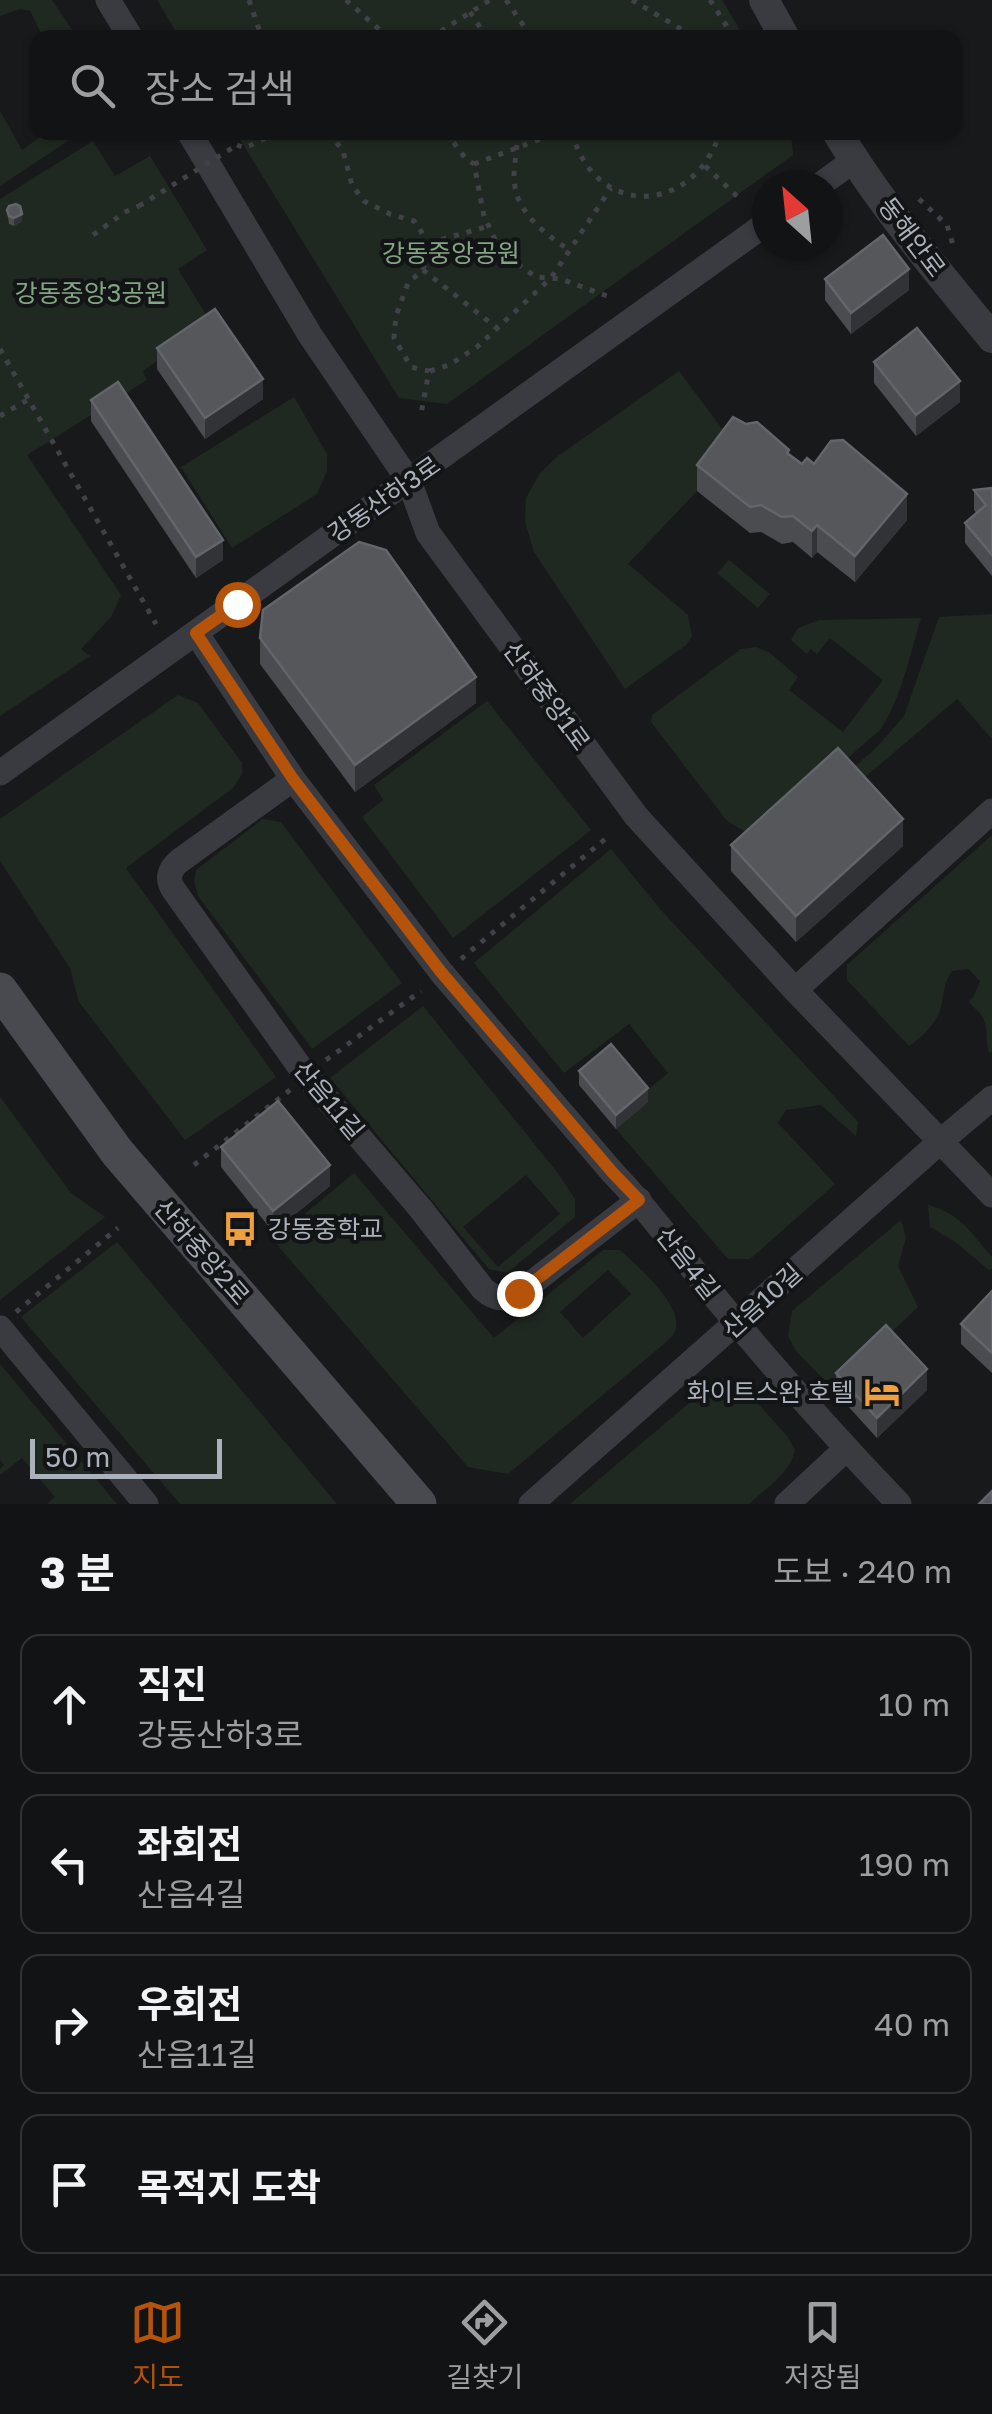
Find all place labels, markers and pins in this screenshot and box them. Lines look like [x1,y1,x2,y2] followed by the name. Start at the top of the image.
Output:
[221,1210,259,1248] bus stop icon: 강동중학교
[268,1213,383,1244] place label: 강동중학교
[863,1373,901,1411] hotel icon: 화이트스완 호텔
[687,1376,854,1407] place label: 화이트스완 호텔

